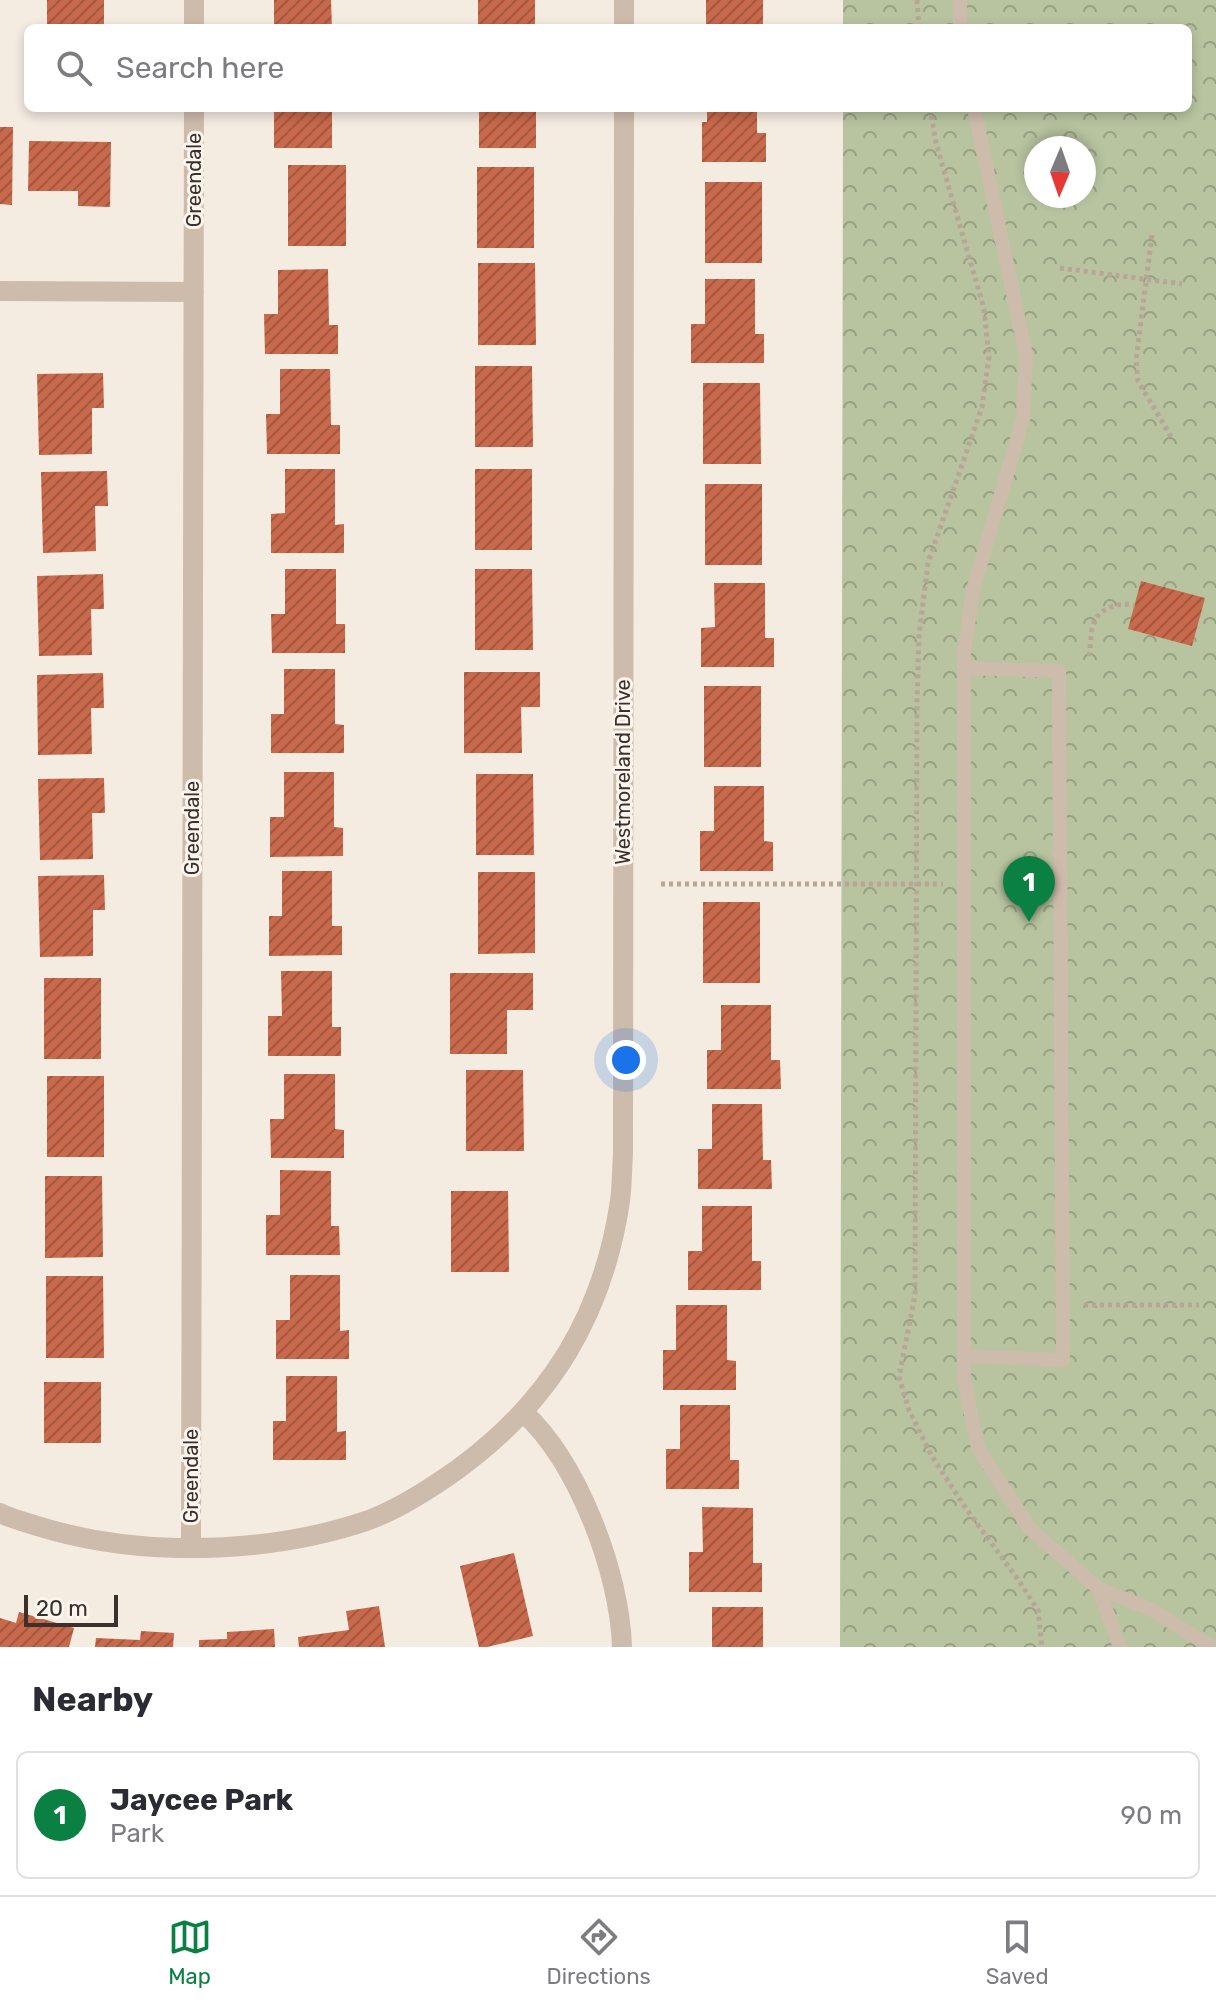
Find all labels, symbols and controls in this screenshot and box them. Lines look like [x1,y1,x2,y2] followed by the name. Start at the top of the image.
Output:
[24,24,1192,112] search box
[52,46,96,90] icon: search
[116,50,284,86] text: Search here
[182,133,206,227] street label: Greendale
[1024,136,1096,208] north arrow
[611,679,635,865] street label: Westmoreland Drive
[180,781,204,875] street label: Greendale
[1003,856,1055,922] pin: 1
[606,1040,646,1080] your location
[179,1429,203,1523] street label: Greendale
[24,1591,118,1627] scale bar
[36,1595,88,1622] text: 20 m
[32,1679,153,1720] text: Nearby
[110,1782,293,1818] text: Jaycee Park
[54,1800,66,1831] text: 1
[1121,1800,1182,1831] text: 90 m
[110,1818,164,1849] text: Park
[168,1915,212,1990] tab: Map
[547,1915,651,1990] tab: Directions
[986,1915,1049,1990] tab: Saved

